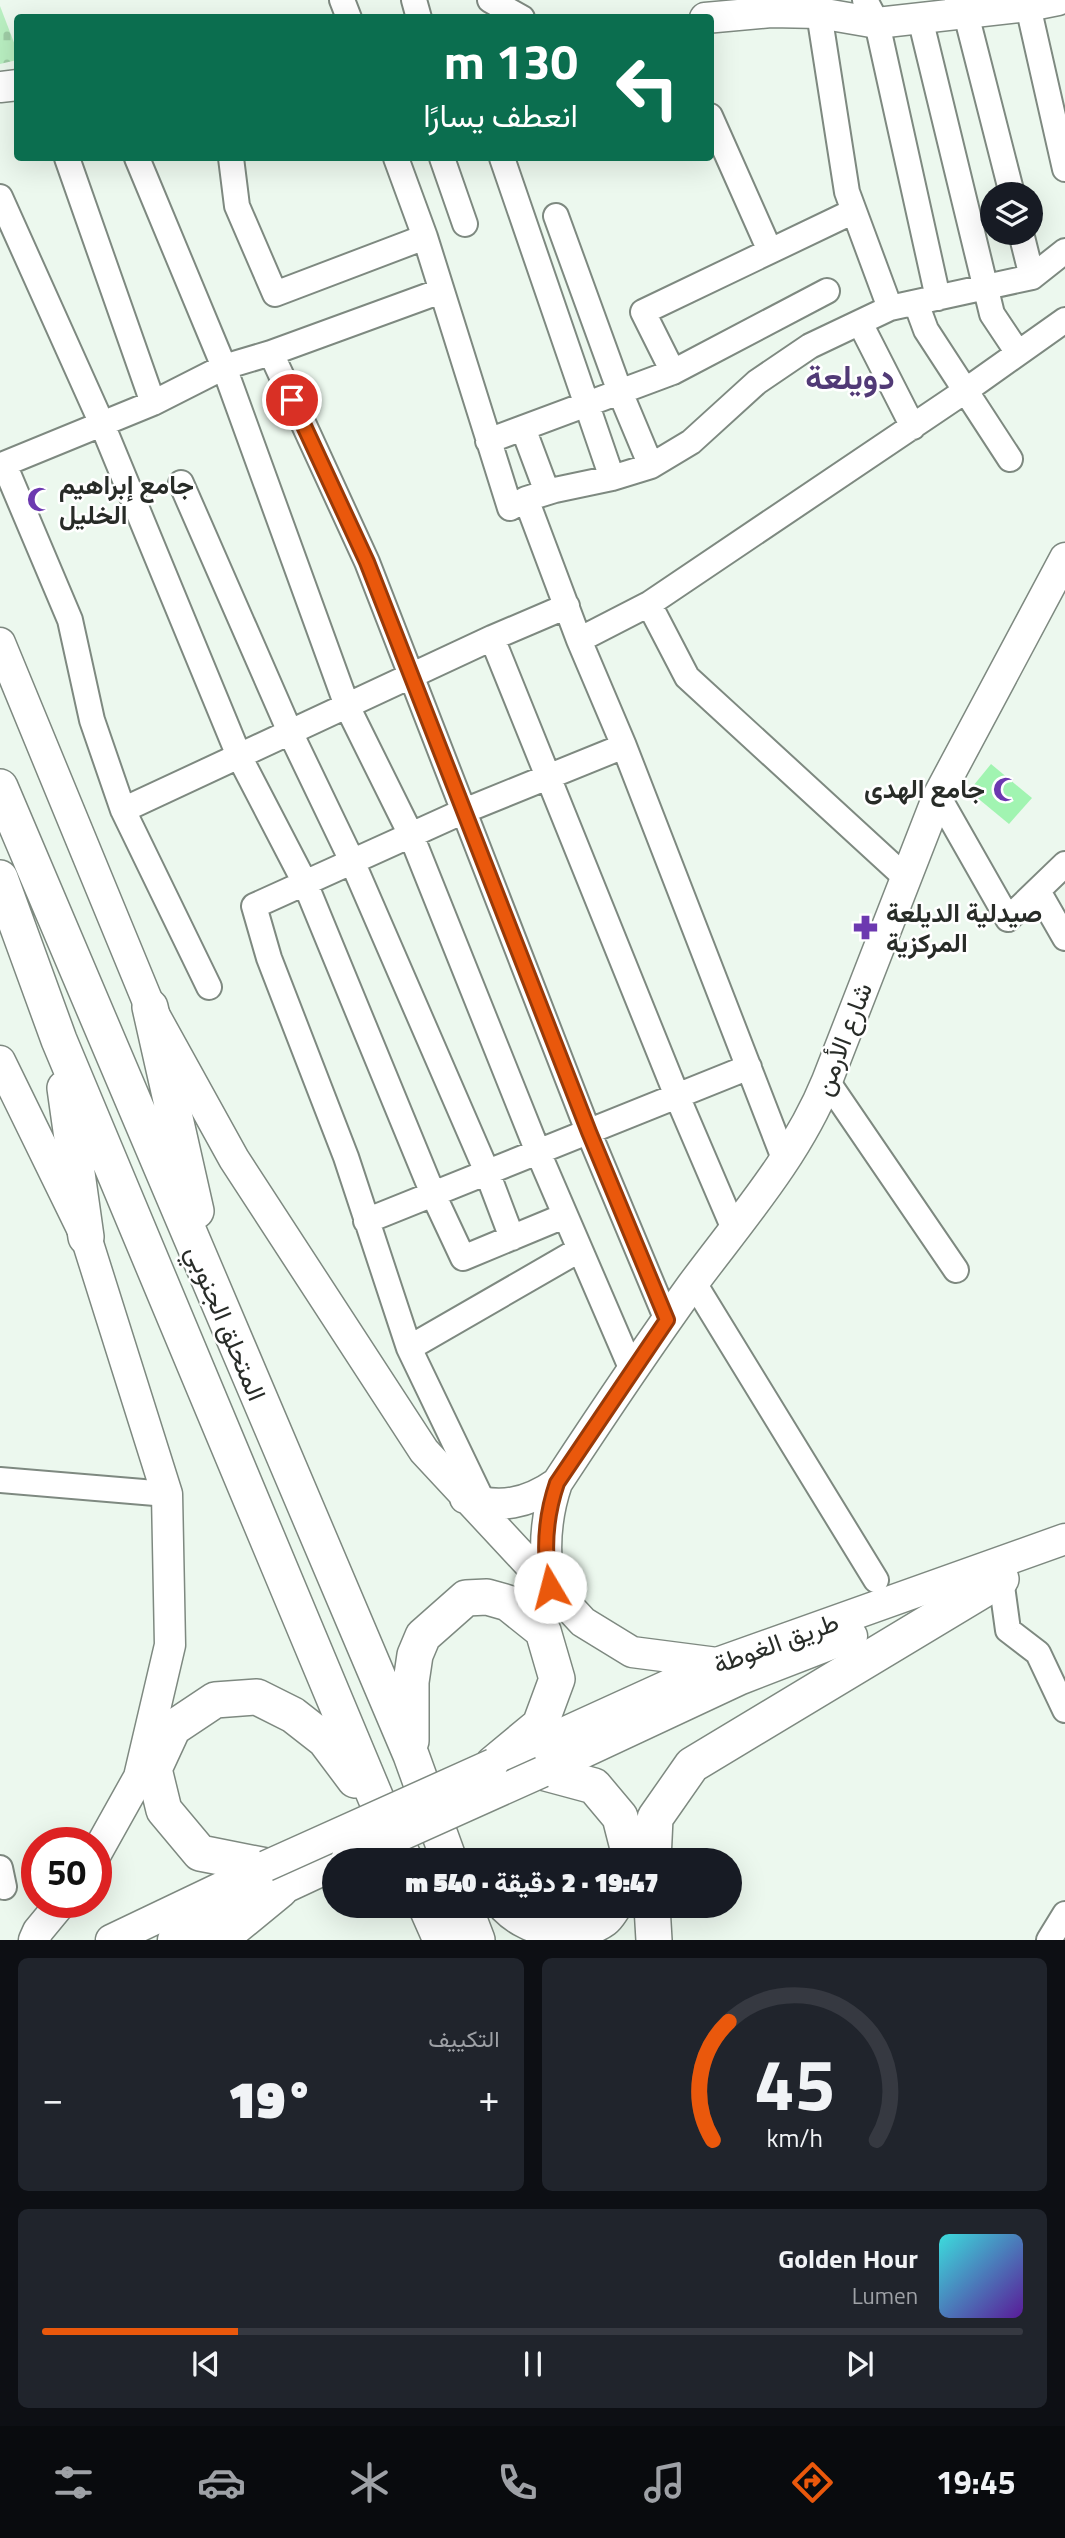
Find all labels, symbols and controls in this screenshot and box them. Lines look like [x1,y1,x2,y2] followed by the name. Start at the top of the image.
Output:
[444,23,578,98] text: 130 m
[602,42,693,133] icon: left
[423,91,578,139] text: انعطف يسارًا
[980,182,1043,245] map controls
[980,182,1043,245] button: layers
[805,352,895,402] district label: دويلعة
[262,370,322,430] pin
[273,381,311,419] icon: arrive
[59,465,194,534] place label: جامع إبراهيم الخليل
[25,486,53,514] mosque icon: جامع إبراهيم الخليل
[864,769,985,808] place label: جامع الهدى
[991,775,1019,803] mosque icon: جامع الهدى
[886,893,1042,962] place label: صيدلية الديلعة المركزية
[852,914,880,942] pharmacy icon: صيدلية الديلعة المركزية
[803,977,882,1101] street label: شارع الأرمن
[174,1239,277,1408] street label: المتحلق الجنوبي
[513,1550,587,1624] position arrow
[707,1602,844,1683] street label: طريق الغوطة
[21,1827,112,1918] speed limit sign: 50
[405,1863,659,1902] text: 19:47 · 2 دقيقة · 540 m
[428,2021,500,2056] text: التكييف
[753,2029,835,2139] text: 45
[228,2059,314,2138] text: 19°
[42,2069,63,2127] text: −
[478,2069,500,2127] text: +
[766,2119,823,2157] text: km/h
[778,2239,918,2278] text: Golden Hour
[852,2278,918,2313] text: Lumen
[187,2345,225,2383] icon: previous
[514,2345,552,2383] icon: pause
[841,2345,879,2383] icon: next
[49,2458,98,2507] icon: filters
[197,2458,246,2507] icon: car
[345,2458,394,2507] icon: climate
[493,2458,542,2507] icon: phone
[640,2458,689,2507] icon: music
[788,2458,837,2507] icon: directions
[936,2458,1016,2506] text: 19:45

